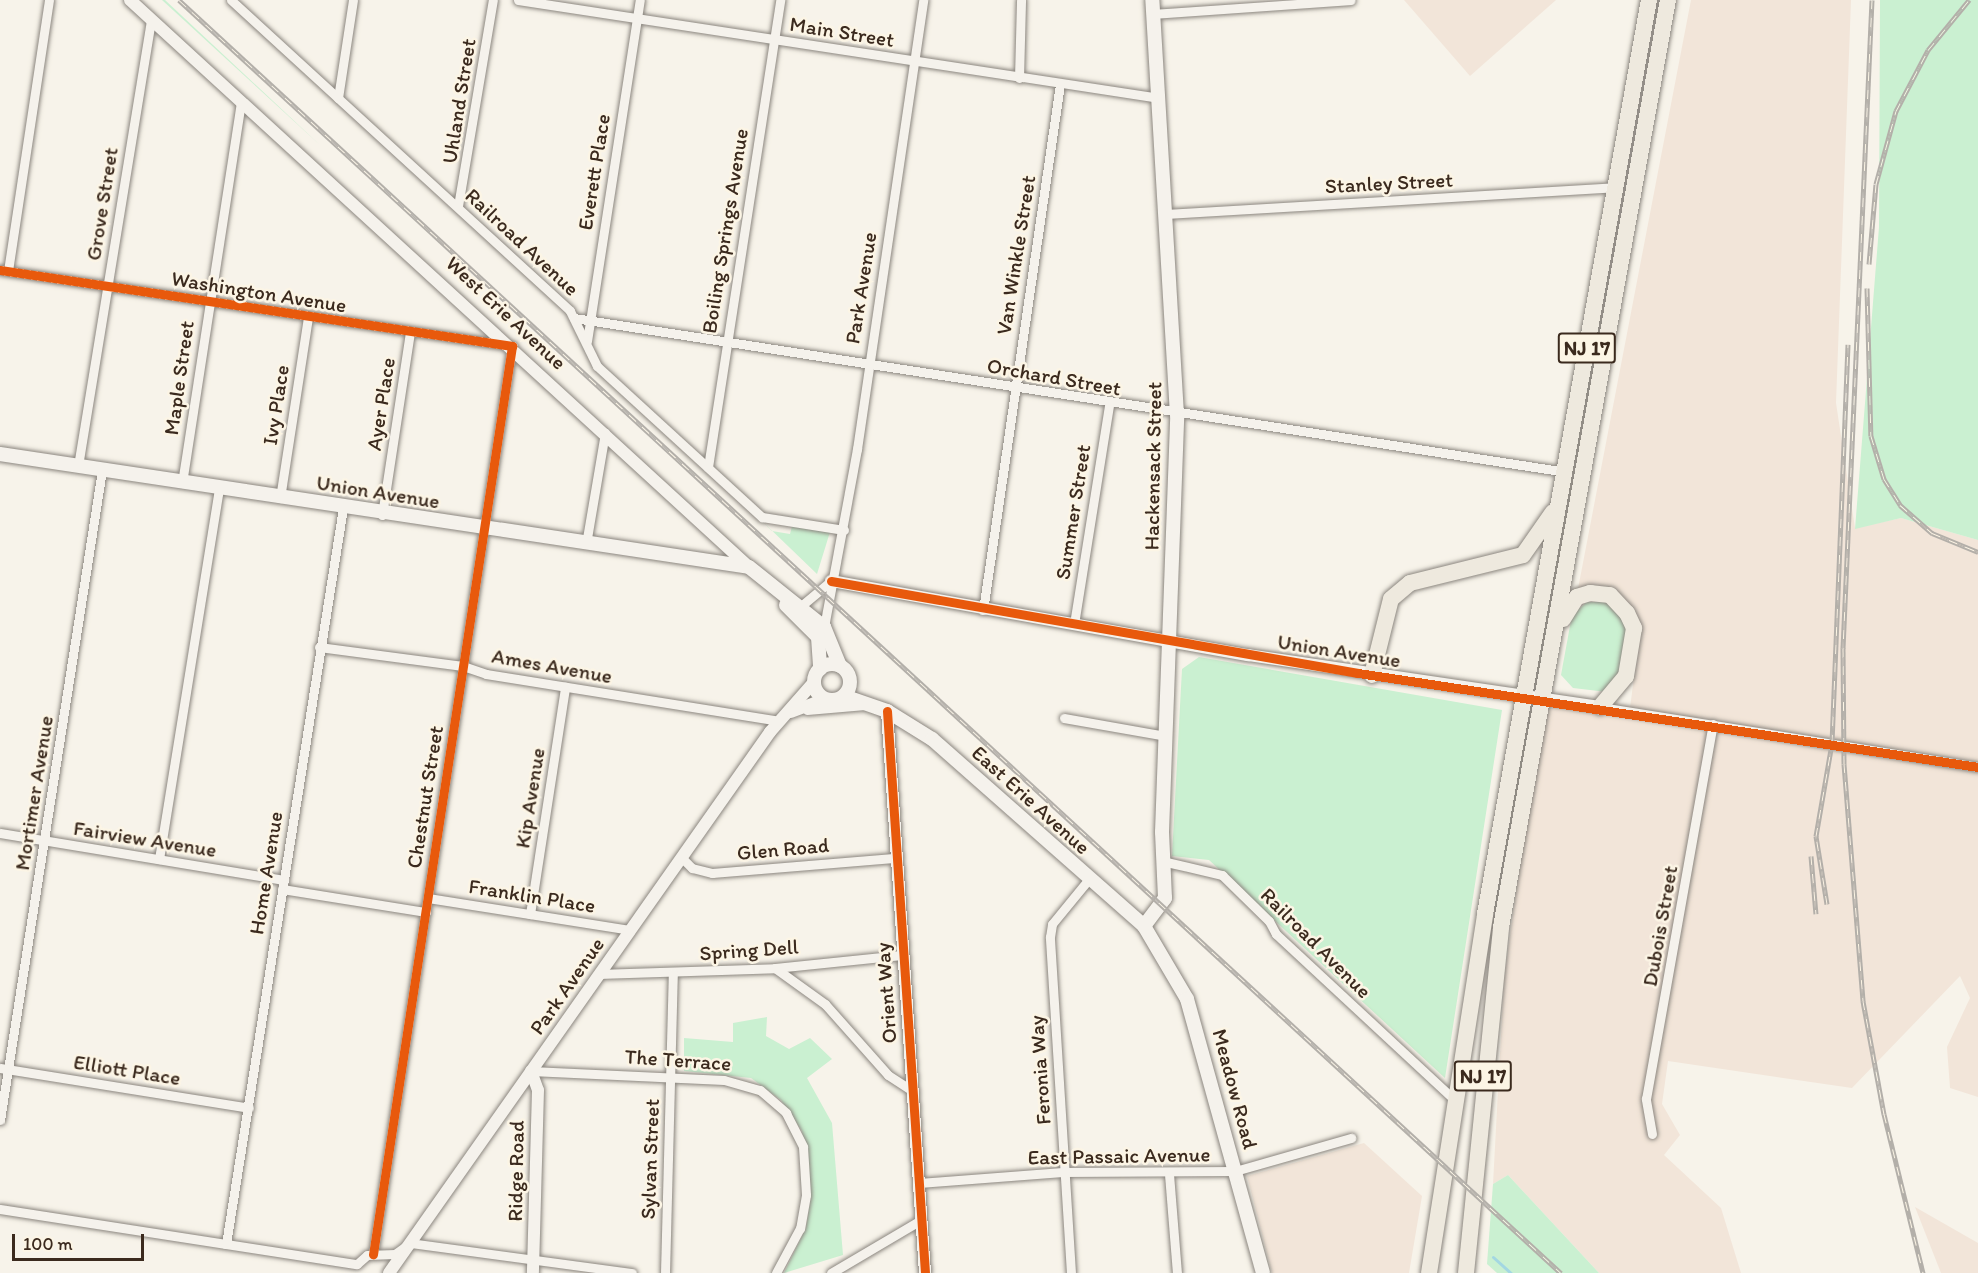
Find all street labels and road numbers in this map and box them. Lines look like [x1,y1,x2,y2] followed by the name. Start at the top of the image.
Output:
[788,11,896,53] street label: Main Street
[437,37,481,165] street label: Uhland Street
[572,112,616,232] street label: Everett Place
[696,127,754,335] street label: Boiling Springs Avenue
[81,146,123,262] street label: Grove Street
[1325,167,1453,199] street label: Stanley Street
[991,173,1041,337] street label: Van Winkle Street
[460,183,584,301] street label: Railroad Avenue
[840,231,882,345] street label: Park Avenue
[441,251,571,375] street label: West Erie Avenue
[170,266,348,318] street label: Washington Avenue
[159,319,199,437] street label: Maple Street
[1557,331,1617,365] road number: NJ 17
[985,353,1123,401] street label: Orchard Street
[361,356,401,452] street label: Ayer Place
[257,363,295,447] street label: Ivy Place
[1139,381,1167,551] street label: Hackensack Street
[1050,443,1096,581] street label: Summer Street
[315,470,441,514] street label: Union Avenue
[1276,629,1402,673] street label: Union Avenue
[490,643,614,689] street label: Ames Avenue
[9,714,59,872] street label: Mortimer Avenue
[401,724,449,870] street label: Chestnut Street
[967,740,1095,860] street label: East Erie Avenue
[510,746,550,850] street label: Kip Avenue
[244,810,288,936] street label: Home Avenue
[72,815,218,863] street label: Fairview Avenue
[736,832,830,866] street label: Glen Road
[1637,864,1683,988] street label: Dubois Street
[467,874,597,918] street label: Franklin Place
[1255,882,1377,1004] street label: Railroad Avenue
[525,933,609,1039] street label: Park Avenue
[699,934,799,966] street label: Spring Dell
[870,942,902,1044] street label: Orient Way
[1024,1015,1056,1125] street label: Feronia Way
[1207,1026,1263,1152] street label: Meadow Road
[625,1044,731,1076] street label: The Terrace
[72,1049,182,1091] street label: Elliott Place
[1453,1059,1513,1093] road number: NJ 17
[635,1098,665,1220] street label: Sylvan Street
[503,1121,529,1221] street label: Ridge Road
[1028,1142,1210,1170] street label: East Passaic Avenue

